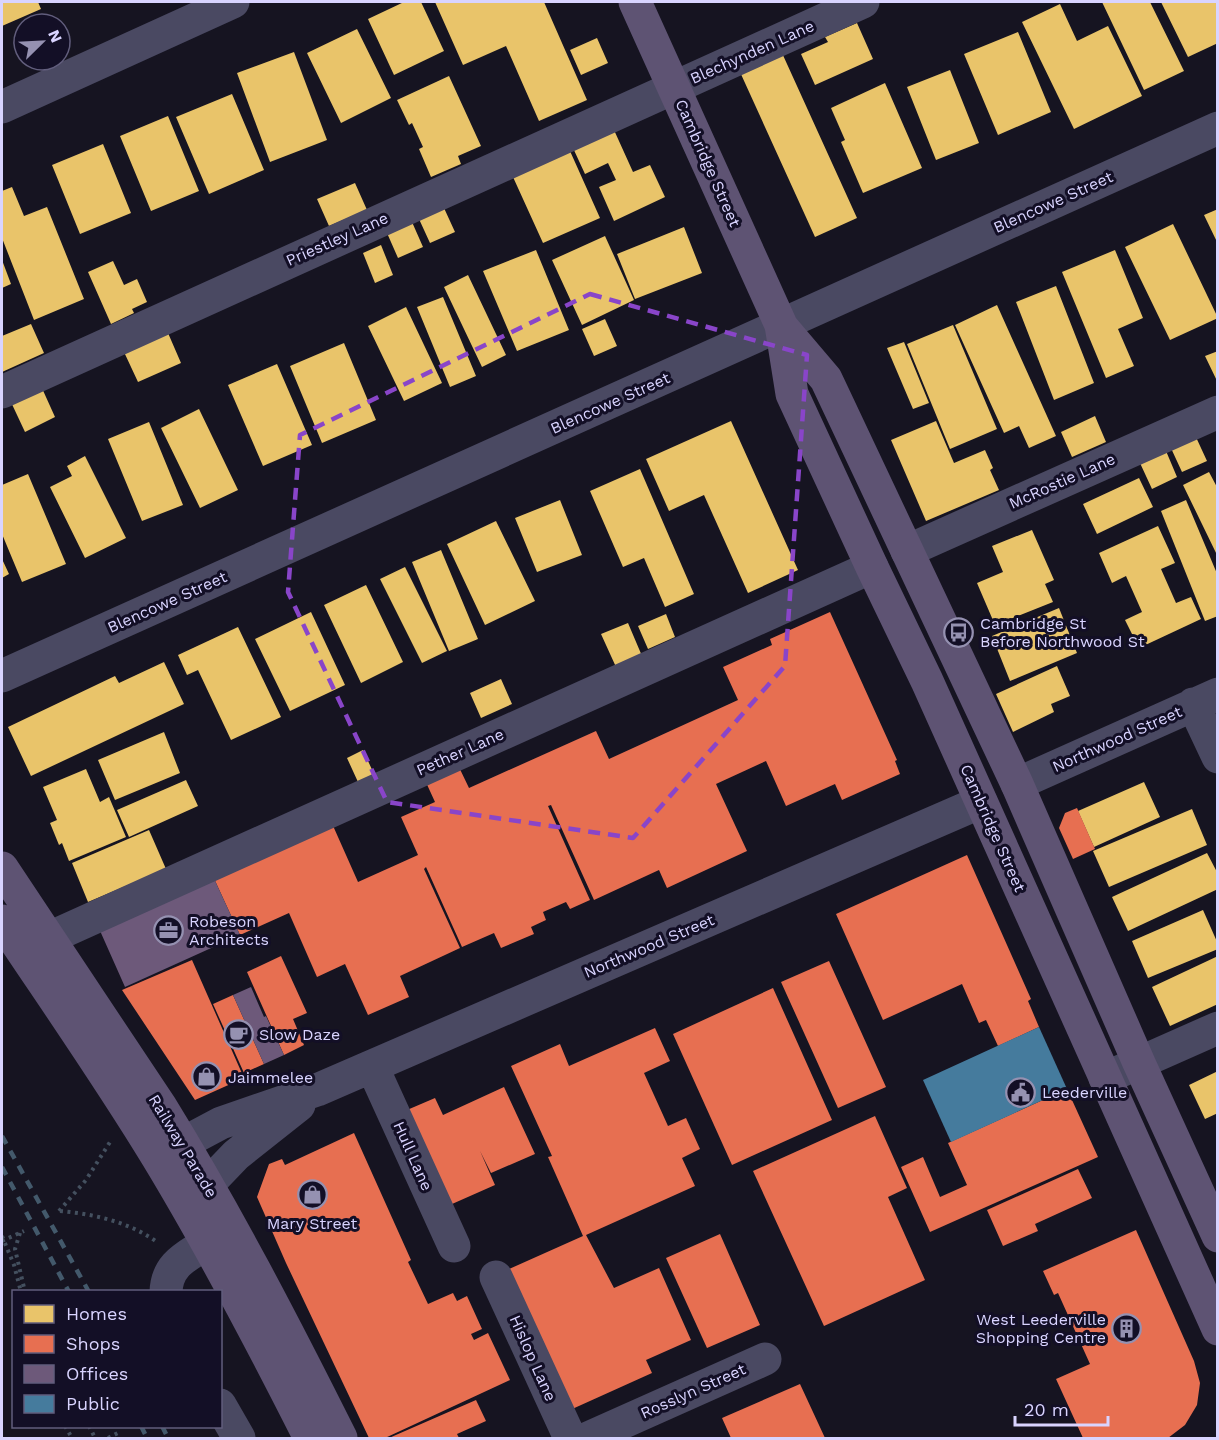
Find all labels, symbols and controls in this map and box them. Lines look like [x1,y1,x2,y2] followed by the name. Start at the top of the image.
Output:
[12,12,72,72] north arrow
[687,16,817,88] street label: Blechynden Lane
[44,27,66,45] text: N
[671,96,745,230] street label: Cambridge Street
[990,167,1116,237] street label: Blencowe Street
[283,208,391,270] street label: Priestley Lane
[547,368,673,438] street label: Blencowe Street
[1006,449,1118,513] street label: McRostie Lane
[104,567,230,637] street label: Blencowe Street
[980,614,1145,651] place label: Cambridge St Before Northwood St
[943,616,975,648] bus stop icon: Cambridge St Before Northwood St
[1049,702,1185,776] street label: Northwood Street
[413,724,507,780] street label: Pether Lane
[956,761,1030,895] street label: Cambridge Street
[581,910,717,982] street label: Northwood Street
[189,912,269,949] place label: Robeson Architects
[152,914,184,946] office icon: Robeson Architects
[222,1018,254,1050] cafe icon: Slow Daze
[259,1025,340,1044] place label: Slow Daze
[191,1061,223,1093] shop icon: Jaimmelee
[228,1068,313,1087] place label: Jaimmelee
[1005,1076,1037,1108] public building icon: Leederville
[1042,1083,1127,1102] place label: Leederville
[145,1091,221,1201] street label: Railway Parade
[389,1118,437,1194] street label: Hull Lane
[296,1179,328,1211] shop icon: Mary Street
[267,1214,358,1233] place label: Mary Street
[12,1290,222,1428] legend
[66,1303,127,1324] text: Homes
[976,1310,1106,1347] place label: West Leederville Shopping Centre
[506,1312,560,1404] street label: Hislop Lane
[1111,1312,1143,1344] building icon: West Leederville Shopping Centre
[66,1333,120,1354] text: Shops
[637,1359,749,1423] street label: Rosslyn Street
[66,1363,128,1384] text: Offices
[1015,1389,1108,1427] scale bar
[66,1393,120,1414] text: Public
[1024,1399,1069,1420] text: 20 m

